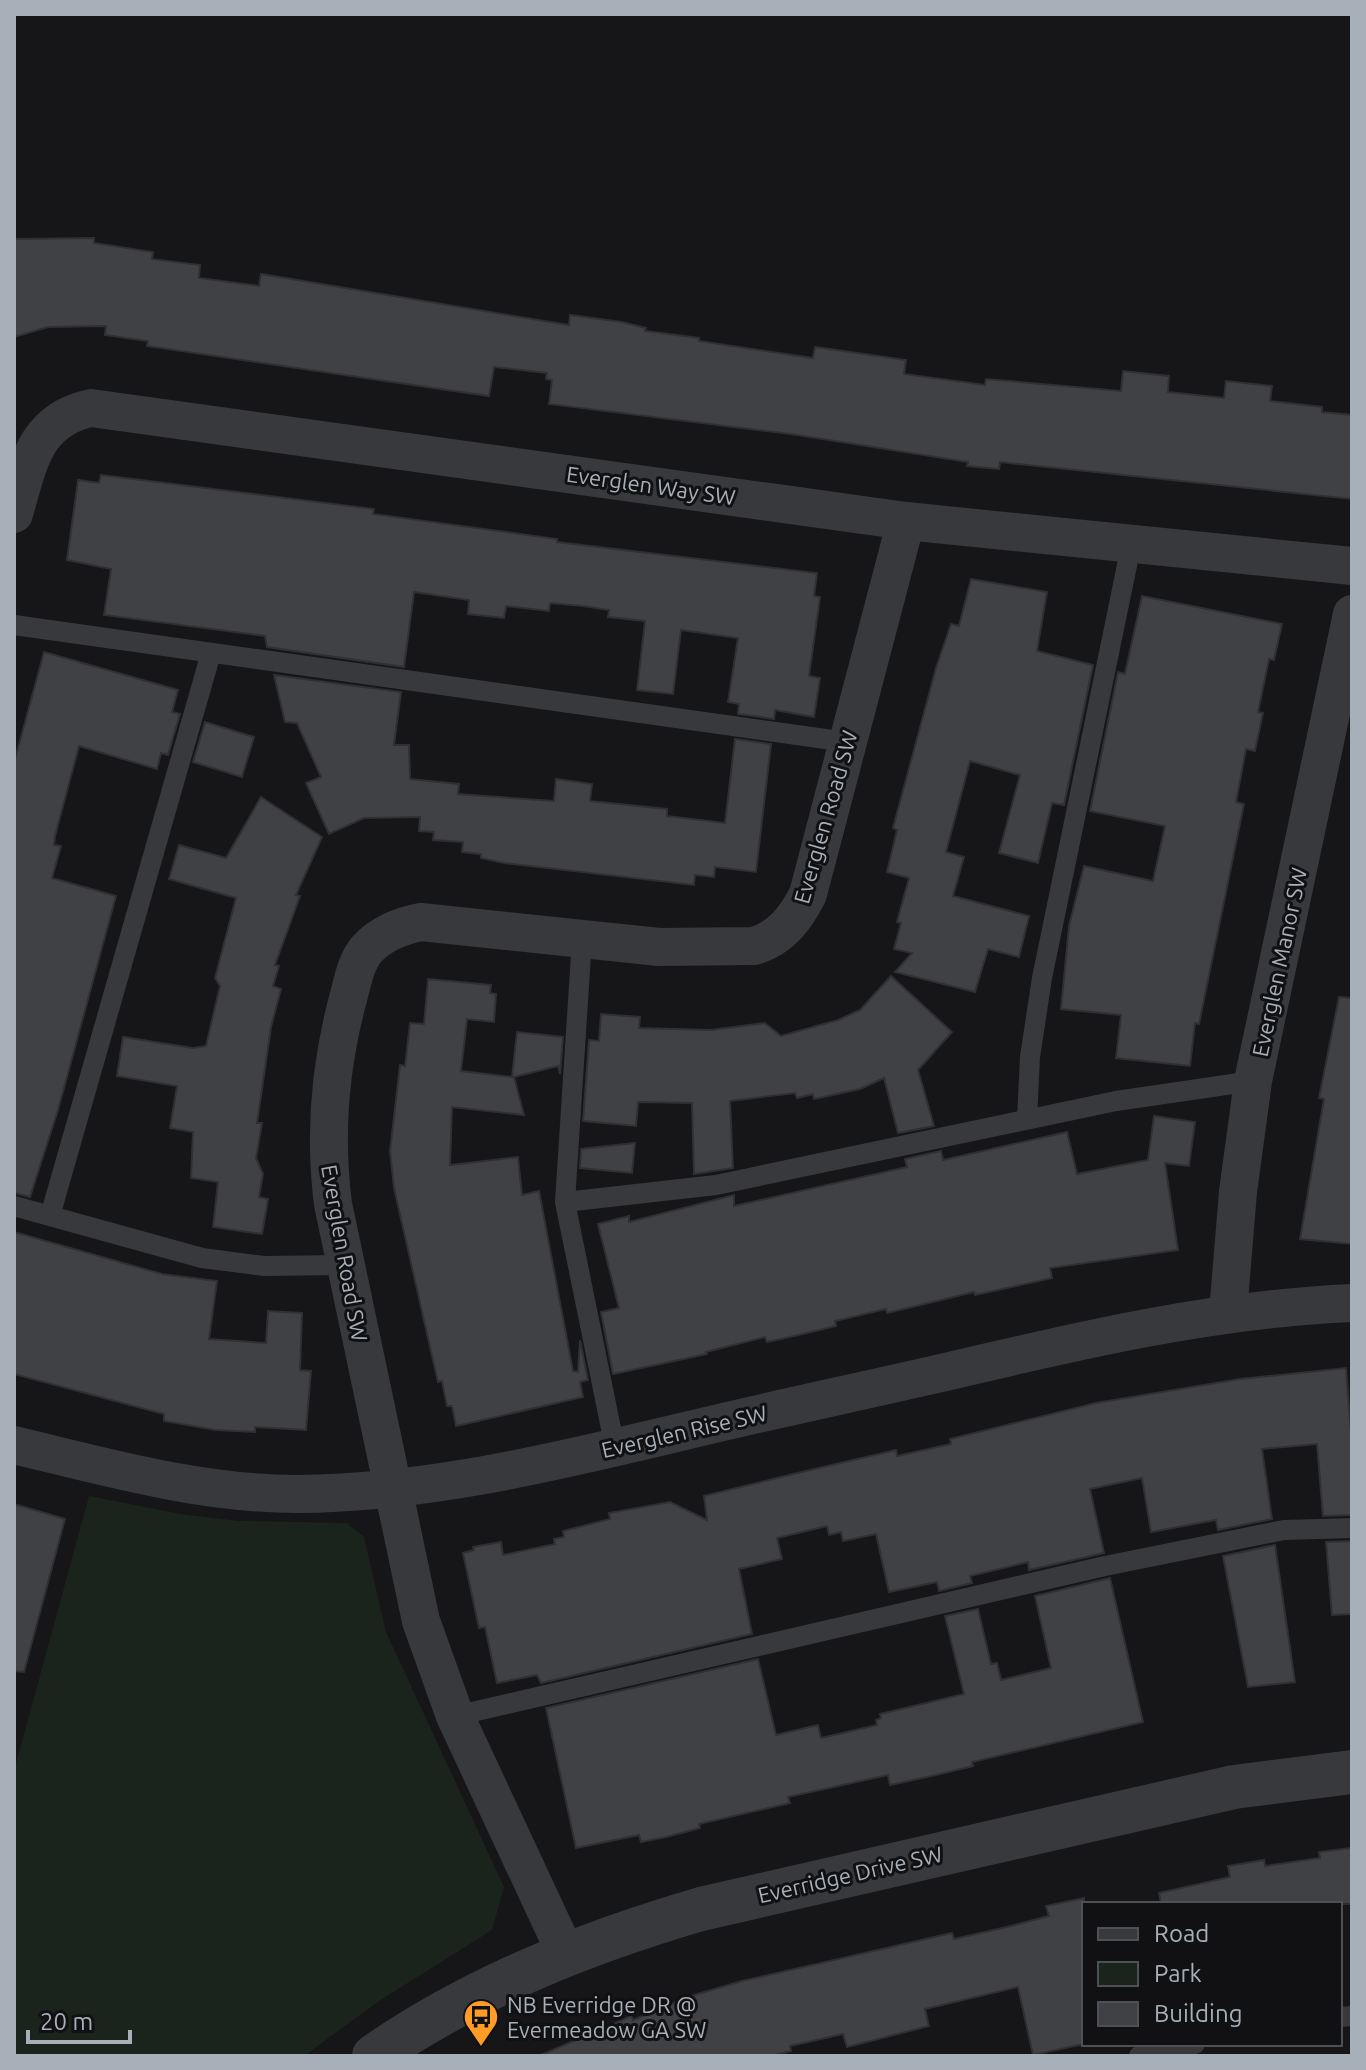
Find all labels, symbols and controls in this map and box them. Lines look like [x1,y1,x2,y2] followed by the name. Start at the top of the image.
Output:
[565,461,737,509] street label: Everglen Way SW
[788,728,862,906] street label: Everglen Road SW
[1247,865,1311,1059] street label: Everglen Manor SW
[317,1163,373,1343] street label: Everglen Road SW
[599,1400,769,1462] street label: Everglen Rise SW
[755,1841,945,1907] street label: Everridge Drive SW
[1082,1902,1342,2046] legend
[1154,1920,1209,1947] text: Road
[1154,1960,1202,1987] text: Park
[507,1992,706,2042] place label: NB Everridge DR @ Evermeadow GA SW
[28,1994,130,2044] scale bar
[462,1998,500,2048] bus stop icon: NB Everridge DR @ Evermeadow GA SW
[1154,2000,1242,2027] text: Building
[40,2008,93,2035] text: 20 m

